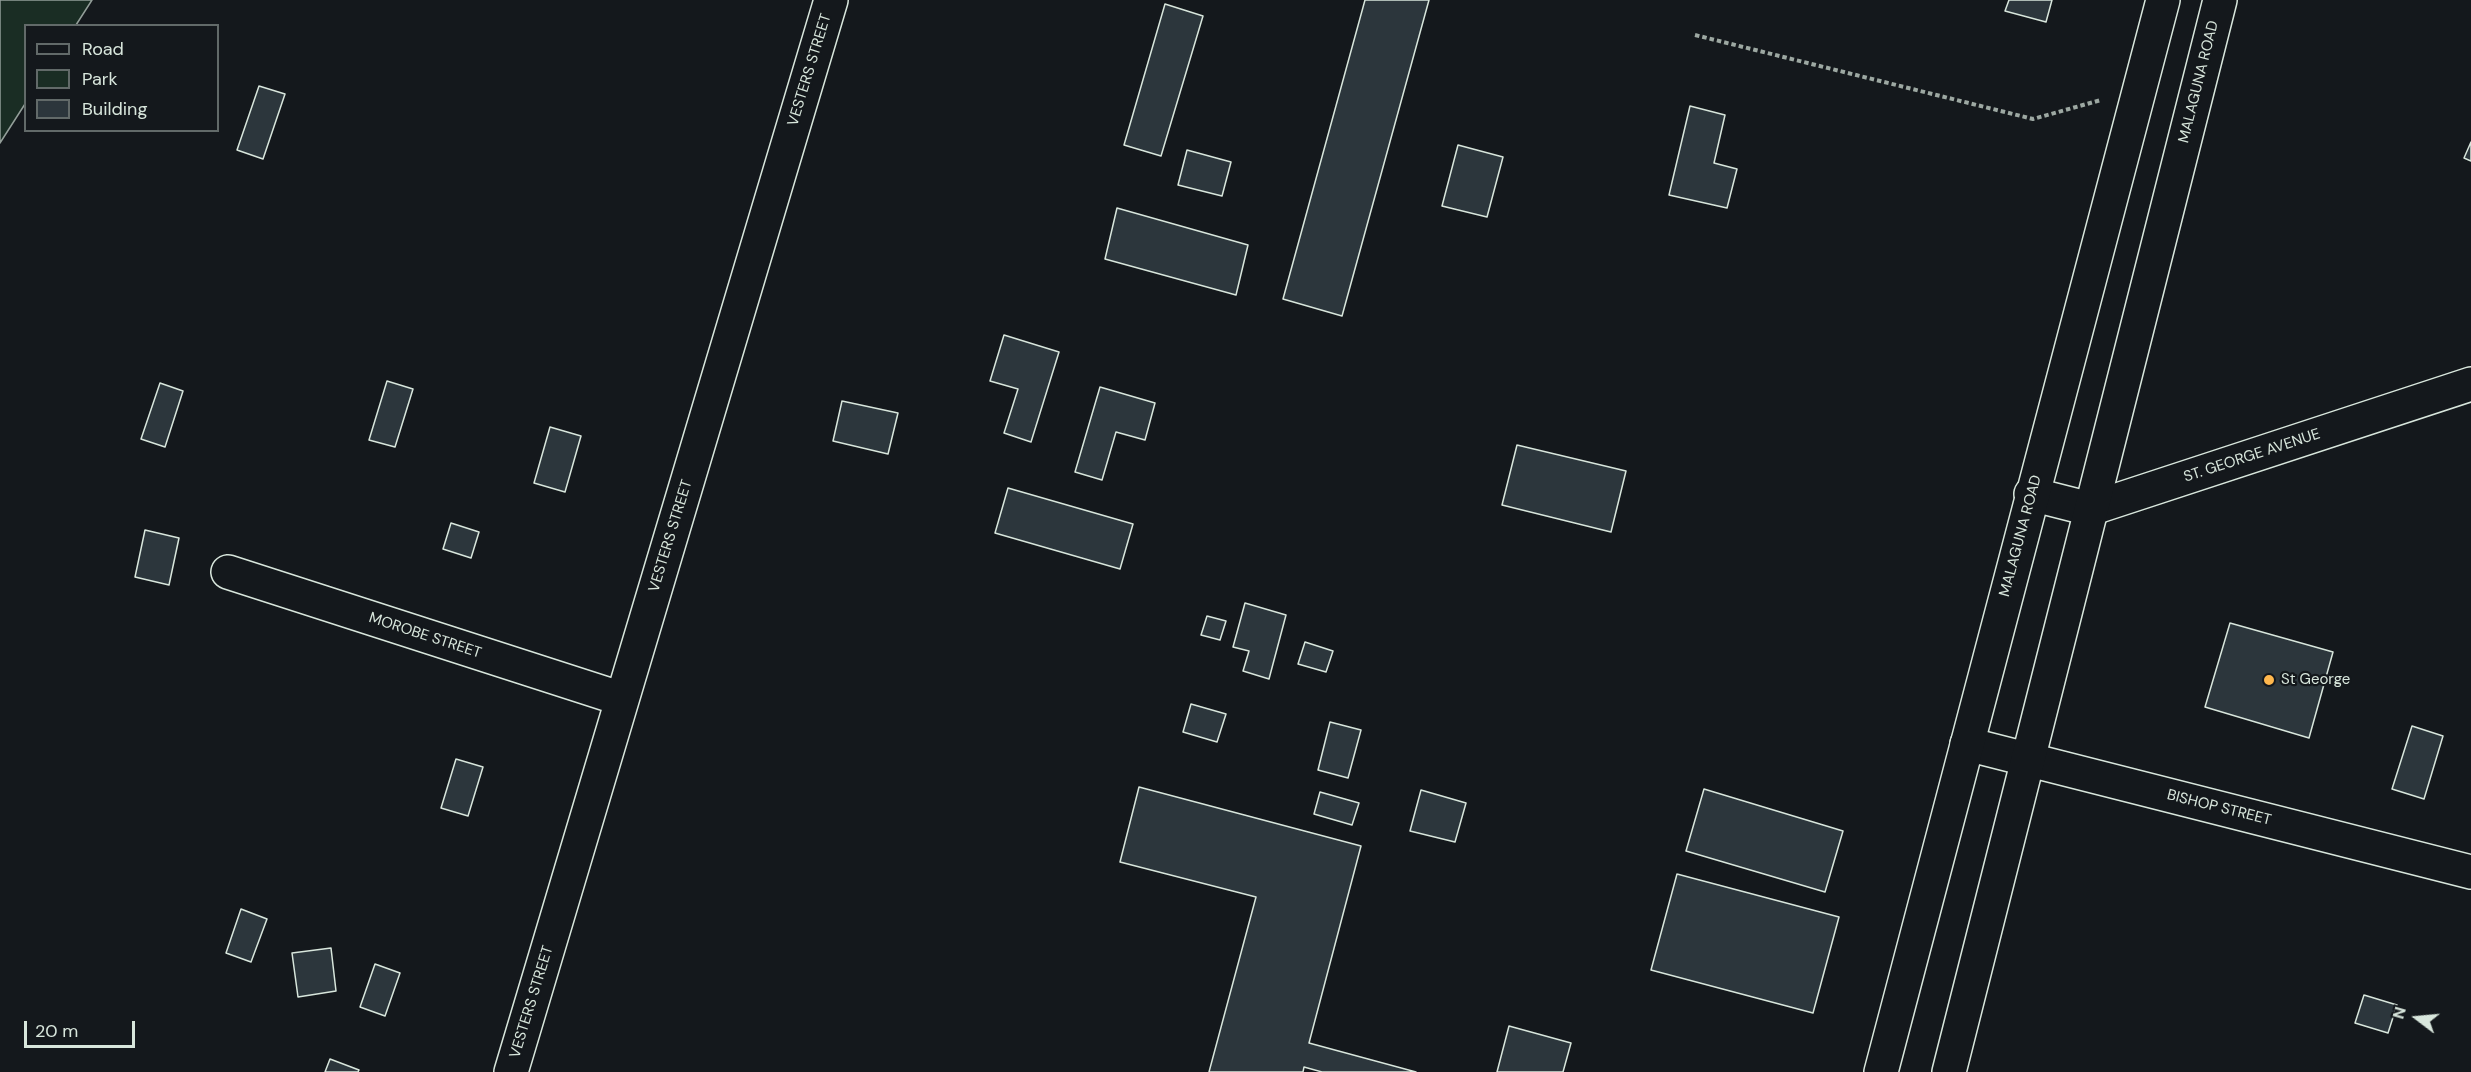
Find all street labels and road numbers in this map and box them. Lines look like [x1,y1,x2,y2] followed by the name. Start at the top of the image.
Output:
[784,12,836,128] street label: VESTERS STREET
[2175,19,2223,145] street label: MALAGUNA ROAD
[2181,425,2323,487] street label: ST. GEORGE AVENUE
[1996,473,2046,599] street label: MALAGUNA ROAD
[645,478,697,594] street label: VESTERS STREET
[366,609,484,663] street label: MOROBE STREET
[2165,786,2273,830] street label: BISHOP STREET
[506,944,558,1060] street label: VESTERS STREET

